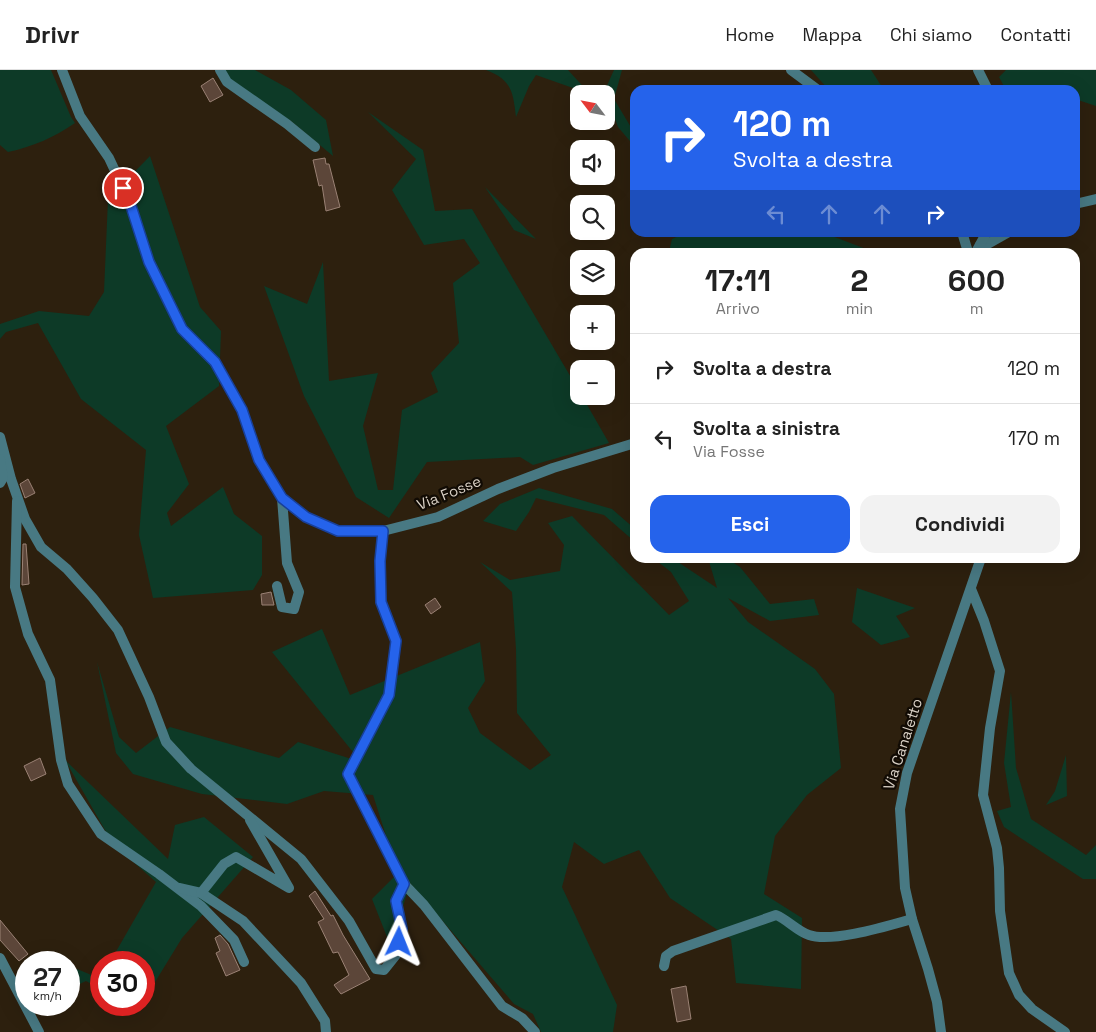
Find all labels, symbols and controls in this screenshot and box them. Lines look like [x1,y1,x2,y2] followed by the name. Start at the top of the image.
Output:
[25,19,80,50] text: Drivr
[725,23,775,46] text: Home
[803,23,862,46] text: Mappa
[890,23,972,46] text: Chi siamo
[1000,23,1071,46] text: Contatti
[570,85,615,130] north arrow
[570,85,615,405] map controls
[733,102,831,146] text: 120 m
[650,105,715,170] icon: right
[570,140,615,185] button: sound
[733,145,893,173] text: Svolta a destra
[102,167,144,209] pin
[109,174,137,202] icon: arrive
[570,195,615,240] button: search
[762,200,790,228] icon: left
[815,200,843,228] icon: ahead
[868,200,896,228] icon: ahead
[921,200,949,228] icon: right
[570,250,615,295] button: layers
[705,261,771,300] text: 17:11
[850,261,868,300] text: 2
[948,261,1005,300] text: 600
[716,298,760,319] text: Arrivo
[846,298,873,319] text: min
[970,298,983,319] text: m
[570,305,615,350] button: +
[650,355,678,383] icon: right
[693,356,831,381] text: Svolta a destra
[1007,356,1060,381] text: 120 m
[570,360,615,405] button: −
[693,416,840,441] text: Svolta a sinistra
[650,425,678,453] icon: left
[1008,426,1060,451] text: 170 m
[693,441,765,462] text: Via Fosse
[414,471,484,514] street label: Via Fosse
[650,495,850,553] button: Esci
[860,495,1060,553] button: Condividi
[879,696,926,792] street label: Via Canaletto
[372,915,424,967] position arrow
[90,951,155,1016] speed limit sign: 30
[33,961,62,993] text: 27
[33,988,62,1004] text: km/h

